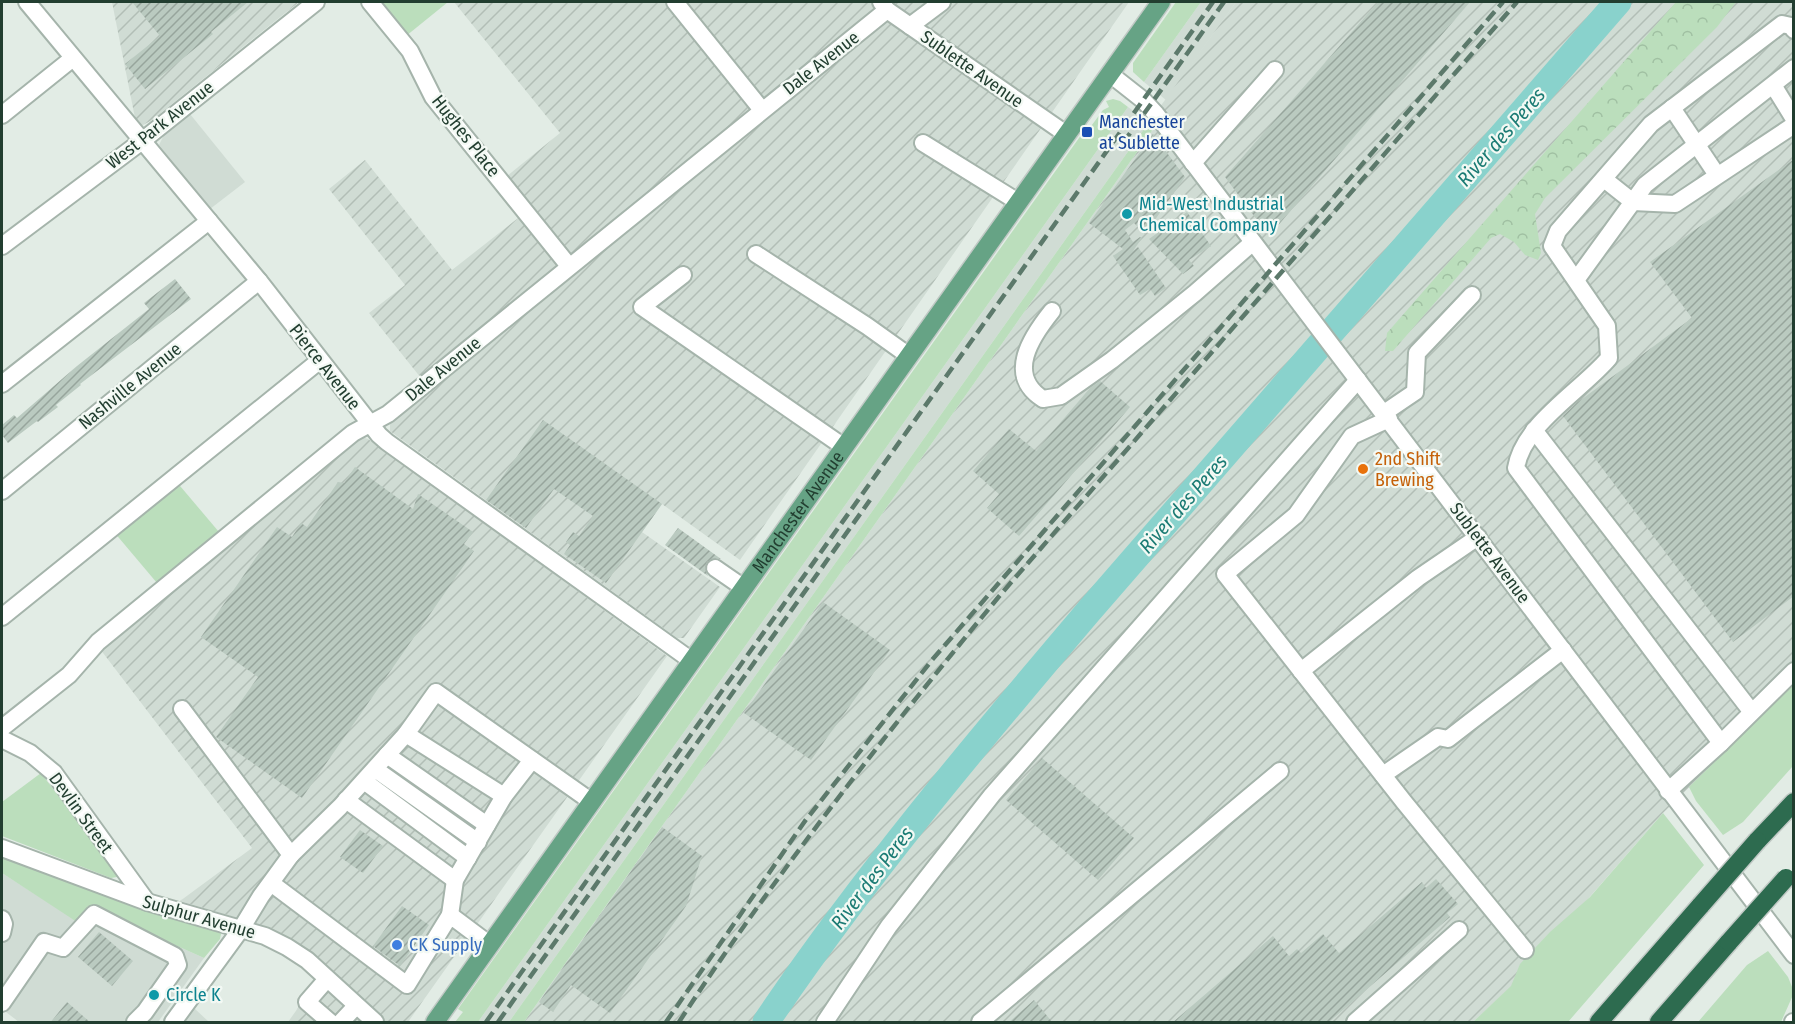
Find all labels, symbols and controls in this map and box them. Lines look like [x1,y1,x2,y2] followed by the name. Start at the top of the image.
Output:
[778,26,864,100] street label: Dale Avenue
[916,26,1028,113] street label: Sublette Avenue
[102,76,218,174] street label: West Park Avenue
[1452,83,1551,191] water label: River des Peres
[427,91,505,181] street label: Hughes Place
[1099,111,1185,154] place label: Manchester at Sublette
[1080,125,1094,139] marker: Manchester at Sublette
[1139,193,1284,236] place label: Mid-West Industrial Chemical Company
[1120,207,1134,221] marker: Mid-West Industrial Chemical Company
[285,320,365,415] street label: Pierce Avenue
[401,332,485,406] street label: Dale Avenue
[74,338,186,434] street label: Nashville Avenue
[747,447,849,577] street label: Manchester Avenue
[1375,448,1441,491] place label: 2nd Shift Brewing
[1134,450,1233,558] water label: River des Peres
[1356,462,1370,476] marker: 2nd Shift Brewing
[1445,498,1535,608] street label: Sublette Avenue
[44,768,118,858] street label: Devlin Street
[826,822,919,934] water label: River des Peres
[140,890,258,944] street label: Sulphur Avenue
[409,934,482,956] place label: CK Supply
[390,938,404,952] marker: CK Supply
[166,984,221,1006] place label: Circle K
[147,988,161,1002] marker: Circle K

